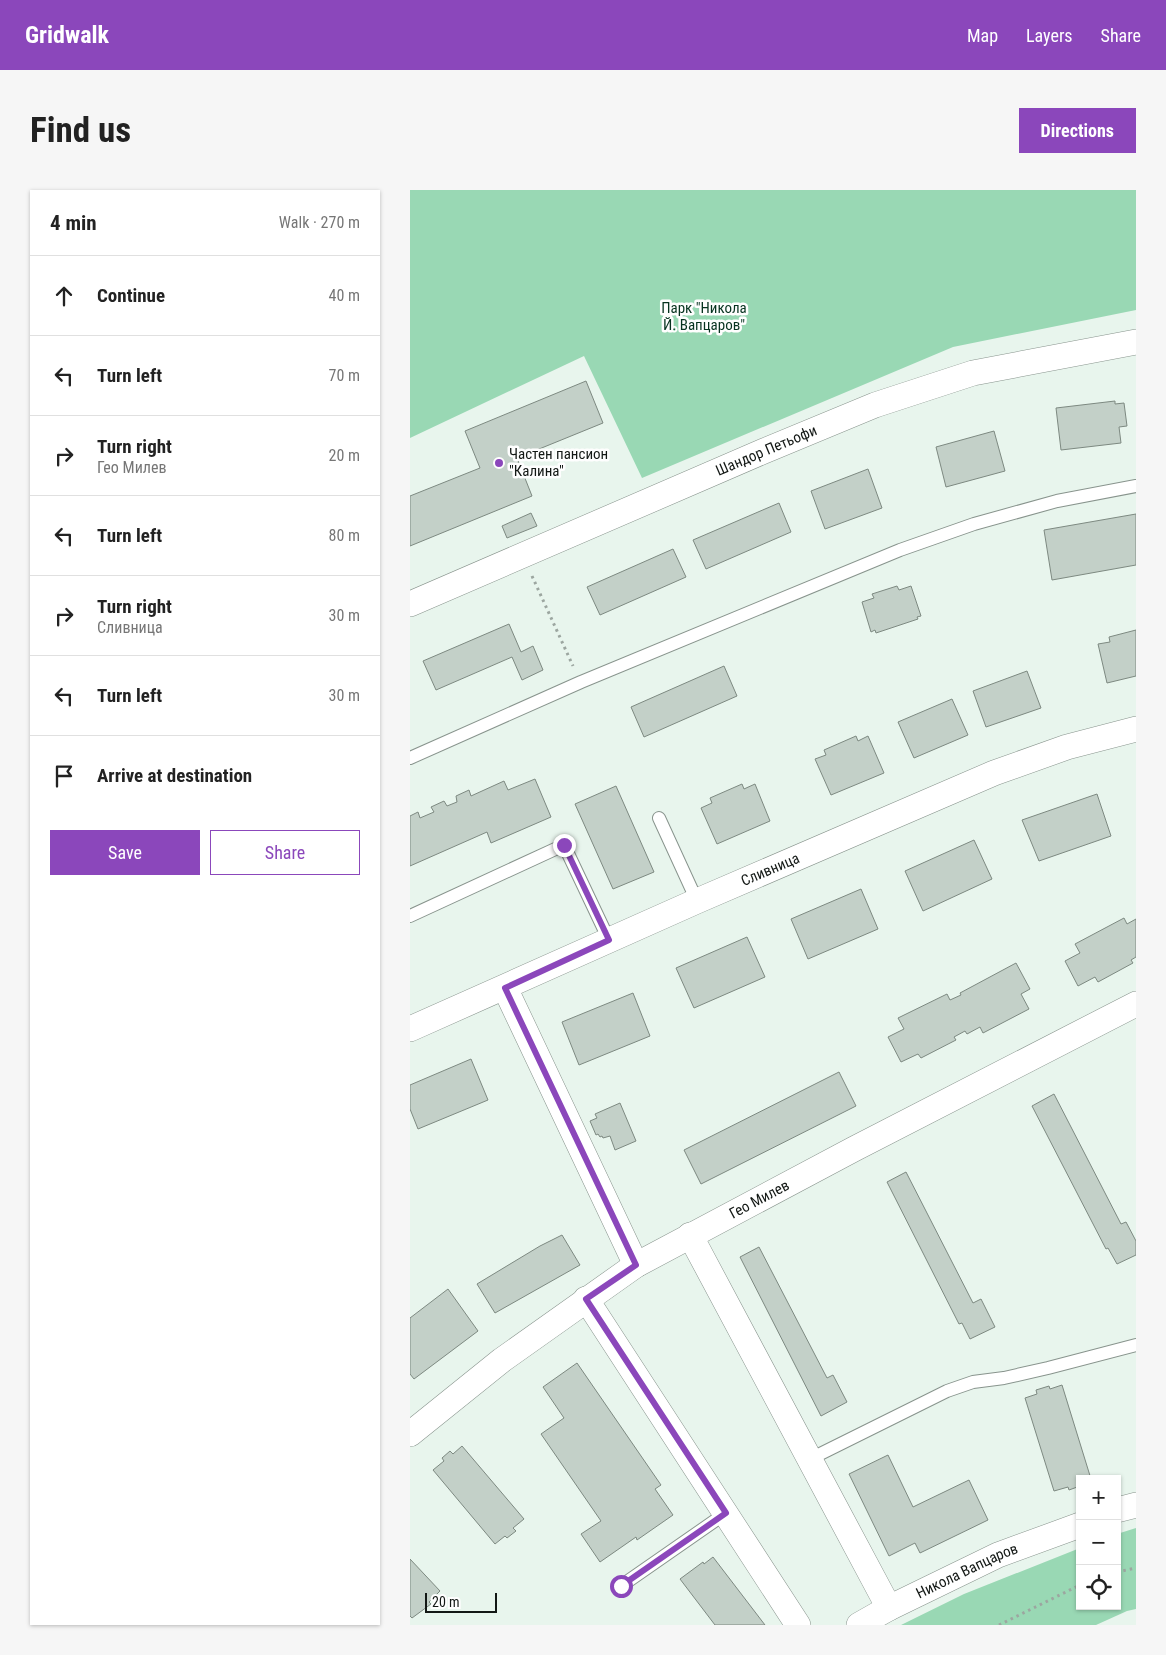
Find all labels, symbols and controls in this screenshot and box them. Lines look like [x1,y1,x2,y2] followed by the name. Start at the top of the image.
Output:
[25,21,109,49] text: Gridwalk
[967,25,998,46] text: Map
[1026,25,1073,46] text: Layers
[1101,25,1141,46] text: Share
[1019,108,1136,153] button: Directions
[30,110,131,151] text: Find us
[50,211,97,235] text: 4 min
[279,213,360,232] text: Walk · 270 m
[50,282,78,310] icon: ahead
[97,284,165,307] text: Continue
[328,286,360,305] text: 40 m
[661,299,747,334] park label: Парк "Никола Й. Вапцаров"
[50,362,78,390] icon: left
[97,364,162,387] text: Turn left
[328,366,360,385] text: 70 m
[713,421,819,480] street label: Шандор Петьофи
[97,435,172,458] text: Turn right
[50,442,78,470] icon: right
[509,445,608,480] place label: Частен пансион "Калина"
[328,446,360,465] text: 20 m
[493,457,505,469] marker: Частен пансион "Калина"
[97,458,167,477] text: Гео Милев
[50,522,78,550] icon: left
[97,524,162,547] text: Turn left
[328,526,360,545] text: 80 m
[97,595,172,618] text: Turn right
[50,602,78,630] icon: right
[328,606,360,625] text: 30 m
[97,618,163,637] text: Сливница
[50,682,78,710] icon: left
[97,684,162,707] text: Turn left
[328,686,360,705] text: 30 m
[50,762,78,790] icon: arrive
[97,764,252,787] text: Arrive at destination
[50,830,200,875] button: Save
[210,830,360,875] button: Share
[553,834,576,857] route end
[738,849,802,890] street label: Сливница
[726,1176,792,1223] street label: Гео Милев
[1076,1475,1121,1610] map controls
[1076,1475,1121,1520] button: +
[1076,1520,1121,1565] button: −
[913,1540,1020,1602] street label: Никола Вапцаров
[1076,1565,1121,1610] button: locate
[610,1575,633,1598] route start
[425,1590,498,1613] scale bar
[432,1594,460,1610] text: 20 m

